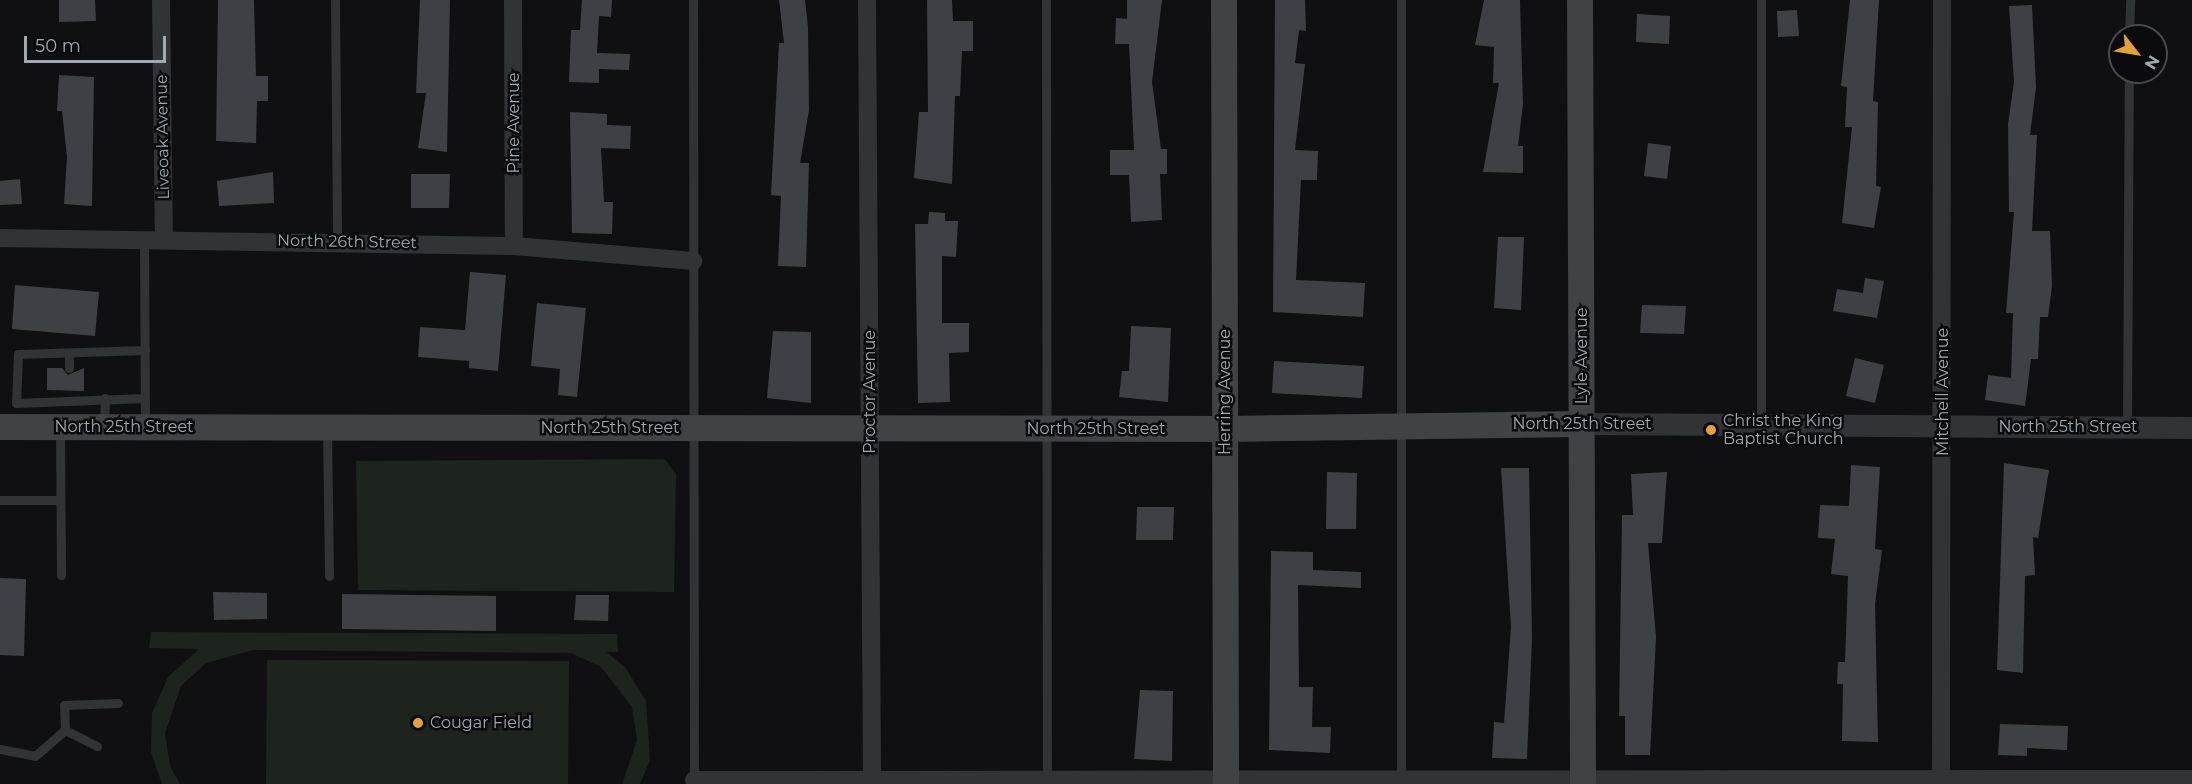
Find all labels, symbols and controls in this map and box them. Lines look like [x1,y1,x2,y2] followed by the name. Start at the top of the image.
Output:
[27,24,170,62] scale bar
[2108,24,2168,84] north arrow
[35,35,81,57] text: 50 m
[2141,52,2164,73] text: N
[504,73,524,173] street label: Pine Avenue
[152,74,174,200] street label: Liveoak Avenue
[277,231,417,253] street label: North 26th Street
[1572,308,1592,404] street label: Lyle Avenue
[1933,328,1953,456] street label: Mitchell Avenue
[1215,329,1235,455] street label: Herring Avenue
[860,330,880,454] street label: Proctor Avenue
[1723,411,1843,449] place label: Christ the King Baptist Church
[1512,414,1652,434] street label: North 25th Street
[54,417,194,437] street label: North 25th Street
[1998,417,2138,437] street label: North 25th Street
[540,418,680,438] street label: North 25th Street
[1026,419,1166,439] street label: North 25th Street
[1704,423,1718,437] marker: Christ the King Baptist Church
[430,713,532,733] place label: Cougar Field
[411,716,425,730] marker: Cougar Field

